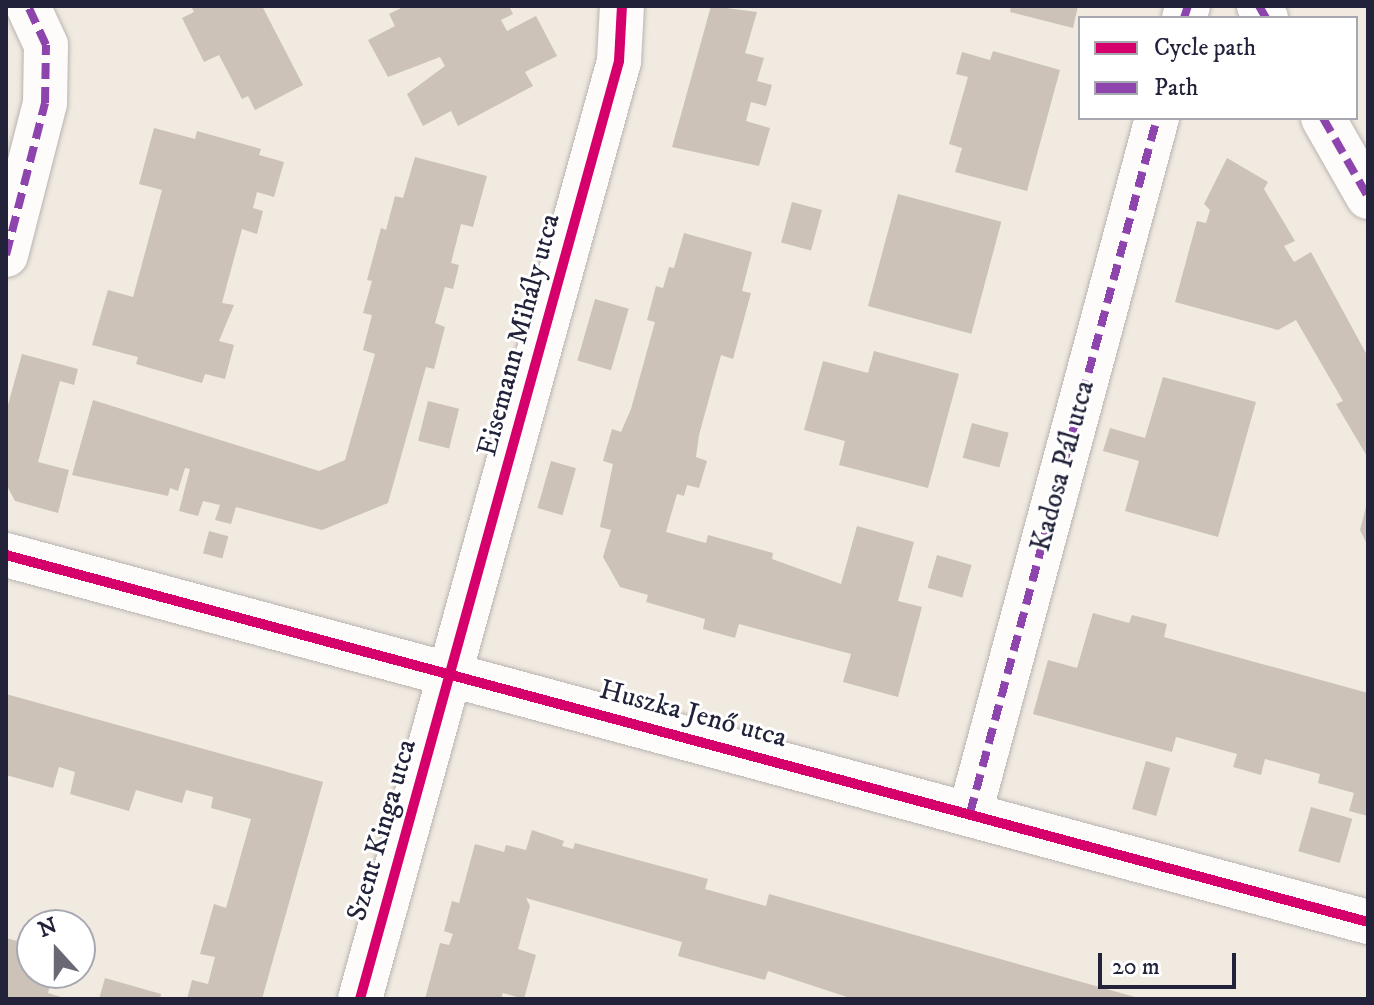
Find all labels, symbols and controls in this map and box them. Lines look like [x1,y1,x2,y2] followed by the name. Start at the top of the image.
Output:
[1078,16,1358,120] legend
[1154,33,1256,63] text: Cycle path
[1154,73,1198,103] text: Path
[471,210,567,460] street label: Eisemann Mihály utca
[1024,377,1102,555] street label: Kadosa Pál utca
[596,673,790,755] street label: Huszka Jenő utca
[340,735,424,925] street label: Szent Kinga utca
[16,909,96,989] north arrow
[35,912,61,944] text: N
[1102,937,1240,987] scale bar
[1112,952,1160,982] text: 20 m

